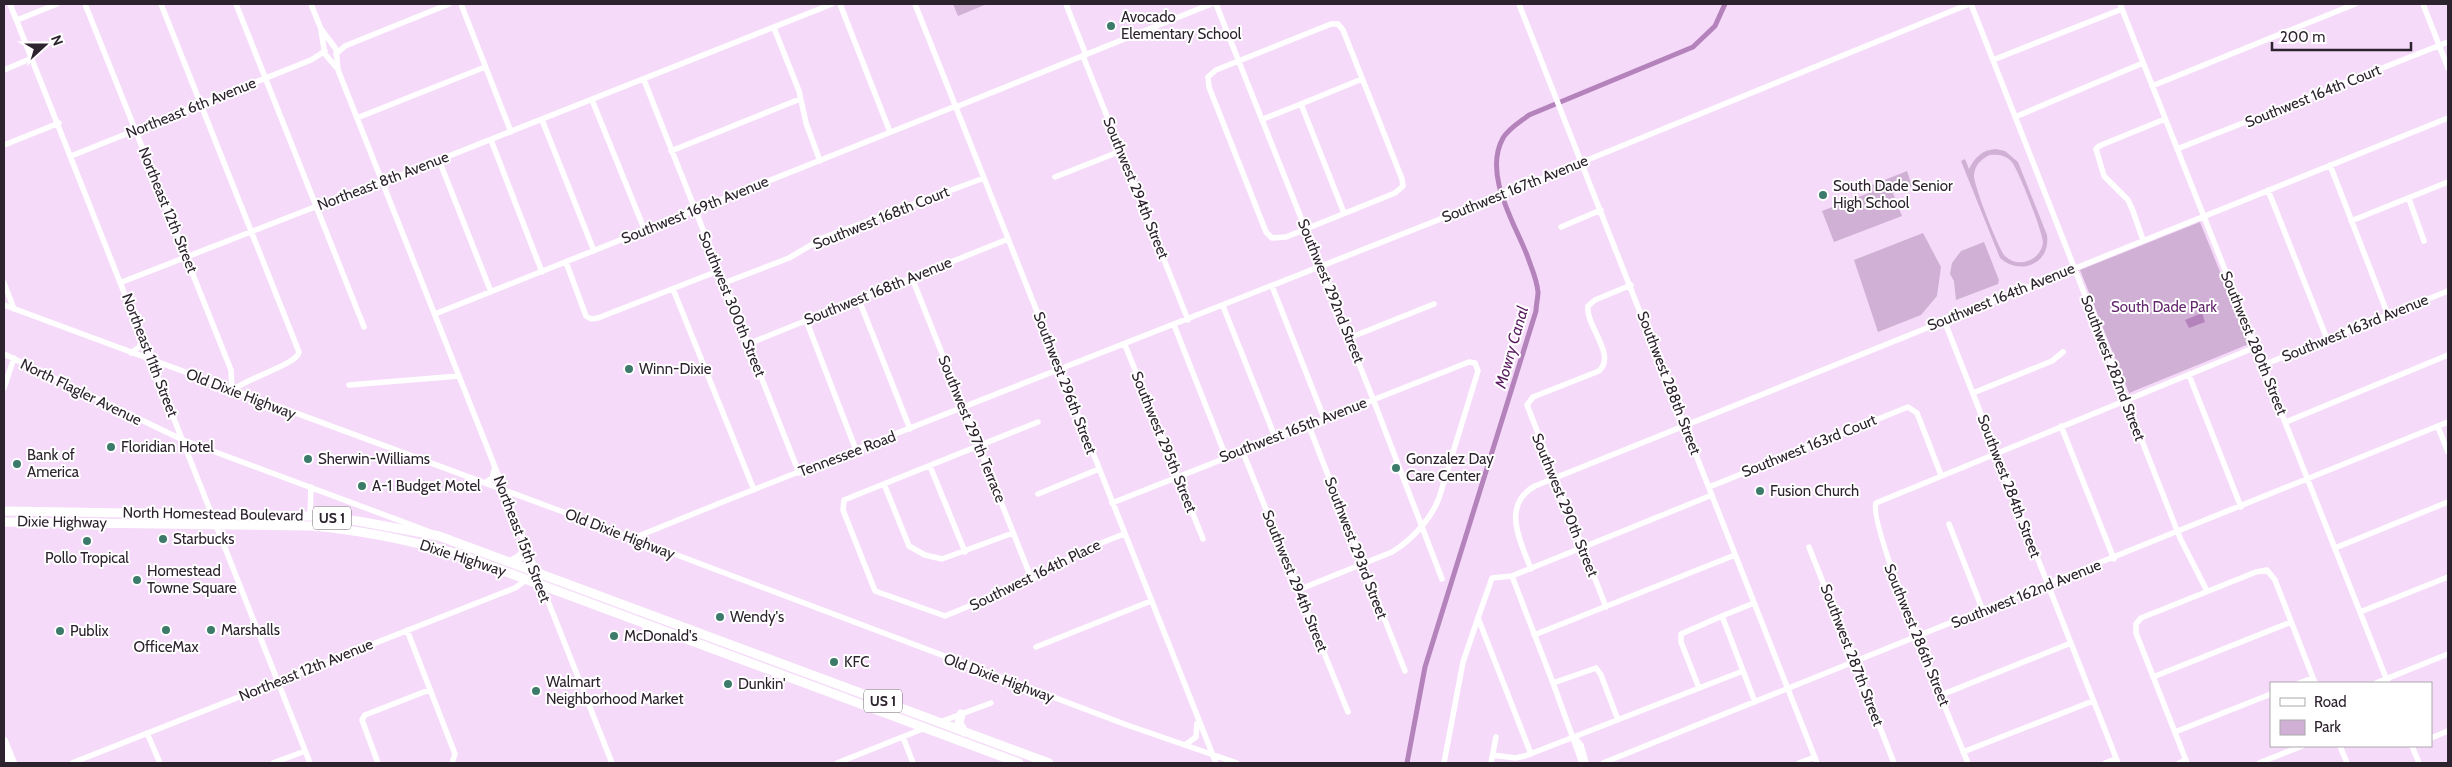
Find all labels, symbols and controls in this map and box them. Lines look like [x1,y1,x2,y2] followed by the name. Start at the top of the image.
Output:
[1121,8,1242,43] place label: Avocado Elementary School
[20,20,70,70] north arrow
[1105,20,1117,32] marker: Avocado Elementary School
[2272,20,2411,52] scale bar
[2280,28,2325,46] text: 200 m
[47,32,67,48] text: N
[2243,61,2383,131] street label: Southwest 164th Court
[123,74,259,142] street label: Northeast 6th Avenue
[1099,115,1173,261] street label: Southwest 294th Street
[135,145,201,275] street label: Northeast 12th Street
[315,148,452,214] street label: Northeast 8th Avenue
[1439,151,1591,227] street label: Southwest 167th Avenue
[619,172,772,248] street label: Southwest 169th Avenue
[1833,177,1953,212] place label: South Dade Senior High School
[810,182,952,254] street label: Southwest 168th Court
[1817,189,1829,201] marker: South Dade Senior High School
[1294,216,1368,366] street label: Southwest 292nd Street
[695,229,769,379] street label: Southwest 300th Street
[802,253,955,329] street label: Southwest 168th Avenue
[1925,259,2078,335] street label: Southwest 164th Avenue
[2217,268,2291,418] street label: Southwest 280th Street
[2279,290,2431,366] street label: Southwest 163rd Avenue
[118,291,182,419] street label: Northeast 11th Street
[2077,293,2149,443] street label: Southwest 282nd Street
[2111,298,2217,316] park label: South Dade Park
[1490,304,1532,391] water label: Mowry Canal
[1030,309,1100,457] street label: Southwest 296th Street
[1633,309,1705,457] street label: Southwest 288th Street
[934,353,1010,505] street label: Southwest 297th Terrace
[17,355,145,429] street label: North Flagler Avenue
[639,360,712,378] place label: Winn-Dixie
[623,363,635,375] marker: Winn-Dixie
[183,365,299,423] street label: Old Dixie Highway
[1127,369,1201,515] street label: Southwest 295th Street
[1217,393,1370,466] street label: Southwest 165th Avenue
[1739,411,1879,481] street label: Southwest 163rd Court
[1973,412,2045,560] street label: Southwest 284th Street
[796,427,898,481] street label: Tennessee Road
[1528,431,1602,579] street label: Southwest 290th Street
[121,438,214,456] place label: Floridian Hotel
[105,441,117,453] marker: Floridian Hotel
[27,446,80,481] place label: Bank of America
[318,450,430,468] place label: Sherwin-Williams
[1406,450,1494,485] place label: Gonzalez Day Care Center
[302,453,314,465] marker: Sherwin-Williams
[11,458,23,470] marker: Bank of America
[1390,462,1402,474] marker: Gonzalez Day Care Center
[490,473,554,605] street label: Northeast 15th Street
[1321,475,1391,621] street label: Southwest 293rd Street
[372,477,481,495] place label: A-1 Budget Motel
[356,480,368,492] marker: A-1 Budget Motel
[1770,482,1859,500] place label: Fusion Church
[1754,485,1766,497] marker: Fusion Church
[123,503,303,525] street label: North Homestead Boulevard
[562,505,678,563] street label: Old Dixie Highway
[313,506,351,530] road number: US 1
[1258,508,1332,654] street label: Southwest 294th Street
[17,512,107,532] street label: Dixie Highway
[173,530,234,548] place label: Starbucks
[157,533,169,545] marker: Starbucks
[81,535,93,547] marker: Pollo Tropical
[967,535,1104,615] street label: Southwest 164th Place
[418,536,509,581] street label: Dixie Highway
[45,549,129,567] place label: Pollo Tropical
[1948,556,2104,632] street label: Southwest 162nd Avenue
[1880,561,1954,709] street label: Southwest 286th Street
[147,562,237,597] place label: Homestead Towne Square
[131,574,143,586] marker: Homestead Towne Square
[1817,581,1887,729] street label: Southwest 287th Street
[730,608,784,626] place label: Wendy's
[714,611,726,623] marker: Wendy's
[221,621,280,639] place label: Marshalls
[70,622,109,640] place label: Publix
[160,624,172,636] marker: OfficeMax
[205,624,217,636] marker: Marshalls
[54,625,66,637] marker: Publix
[624,627,698,645] place label: McDonald's
[608,630,620,642] marker: McDonald's
[236,635,376,705] street label: Northeast 12th Avenue
[133,638,199,656] place label: OfficeMax
[941,650,1057,706] street label: Old Dixie Highway
[844,653,869,671] place label: KFC
[828,656,840,668] marker: KFC
[546,673,684,708] place label: Walmart Neighborhood Market
[738,675,786,693] place label: Dunkin'
[722,678,734,690] marker: Dunkin'
[2270,682,2432,747] legend
[530,685,542,697] marker: Walmart Neighborhood Market
[864,689,902,712] road number: US 1
[2314,693,2347,711] text: Road
[2314,718,2341,736] text: Park

